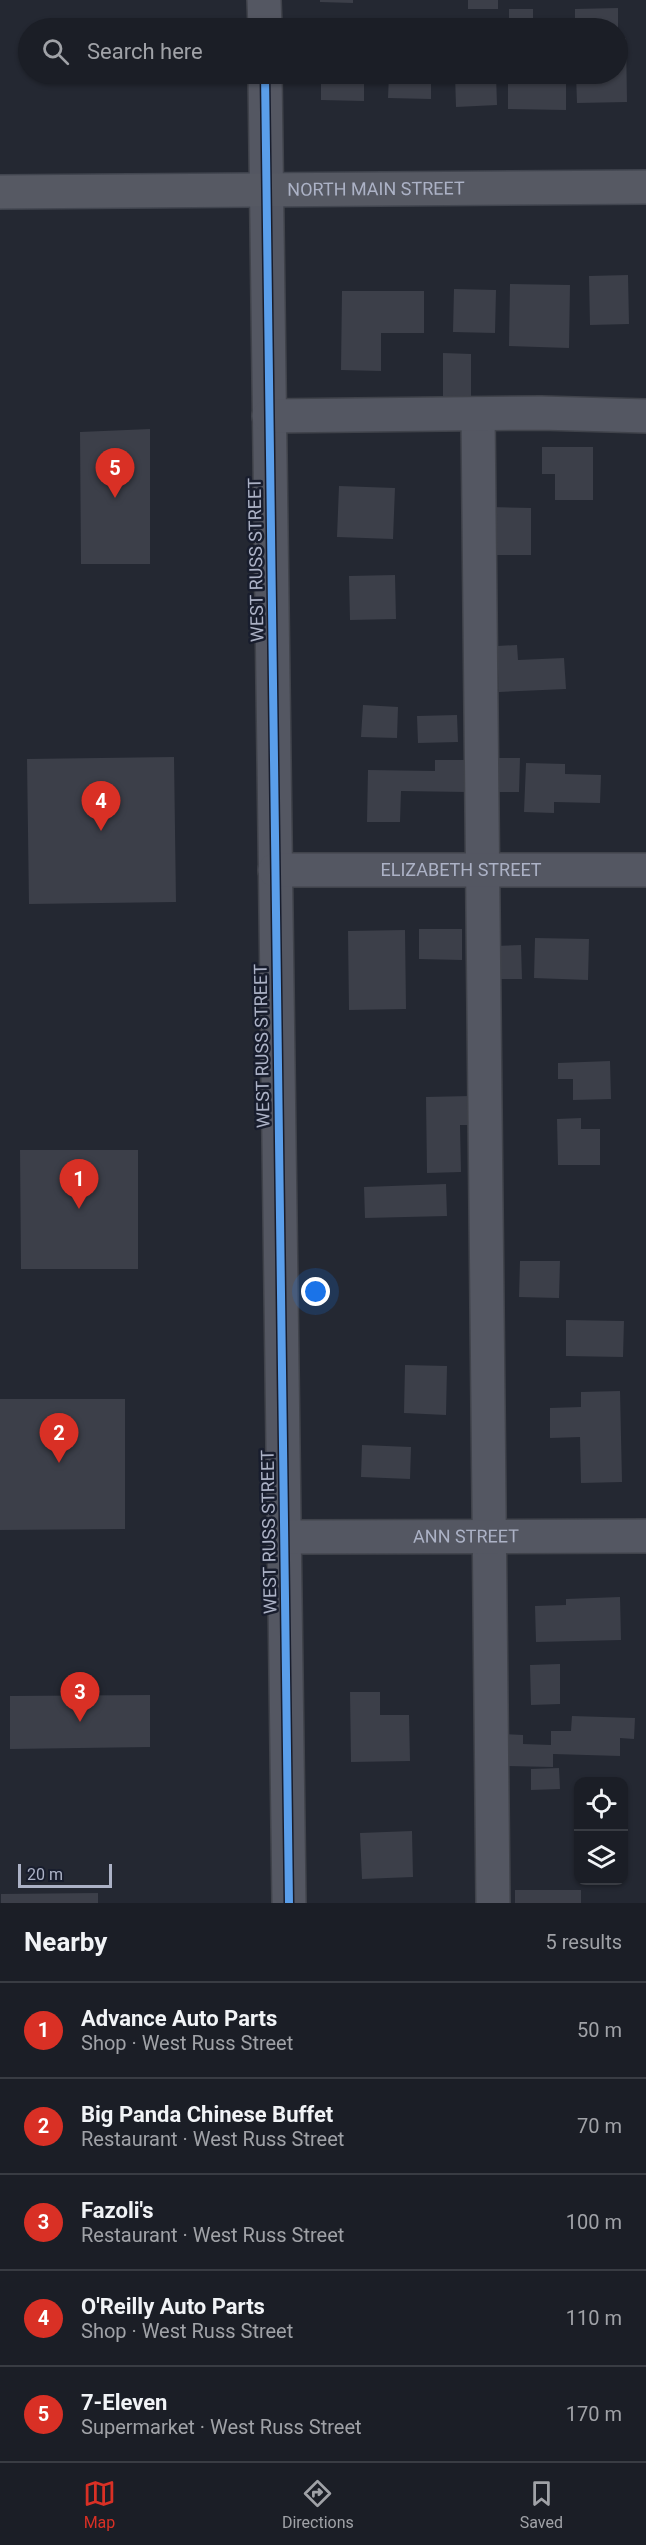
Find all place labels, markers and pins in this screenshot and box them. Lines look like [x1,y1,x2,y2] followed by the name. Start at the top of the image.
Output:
[96,448,134,498] pin: 5
[82,782,120,831] pin: 4
[60,1160,98,1209] pin: 1
[40,1414,78,1463] pin: 2
[60,1672,100,1722] pin: 3

